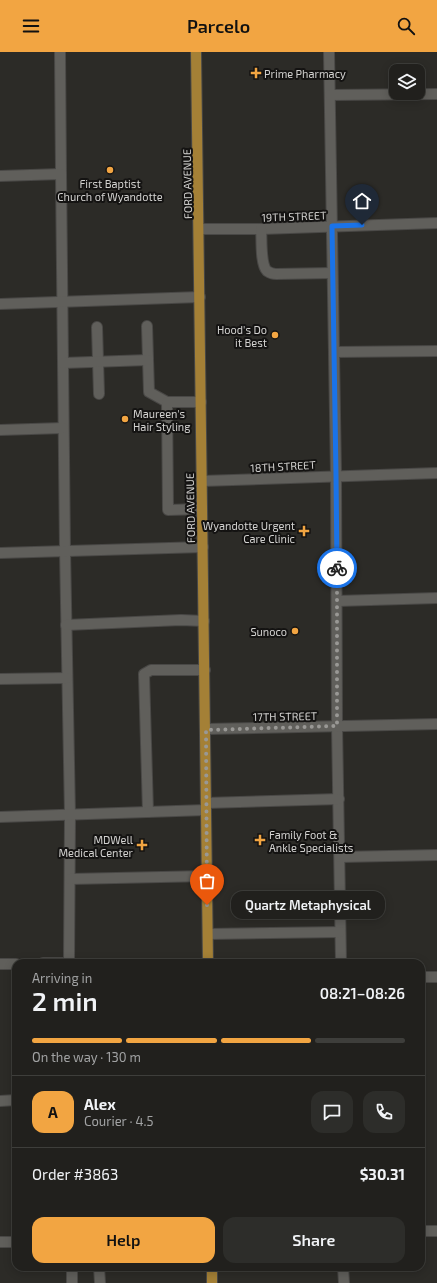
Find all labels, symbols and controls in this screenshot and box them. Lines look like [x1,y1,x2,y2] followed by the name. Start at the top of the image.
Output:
[20,15,42,37] icon: menu
[187,15,250,37] text: Parcelo
[395,15,417,37] icon: search
[389,64,425,100] map controls
[389,64,425,100] button: layers
[264,67,346,80] place label: Prime Pharmacy
[251,68,261,78] marker: Prime Pharmacy
[180,149,194,219] street label: FORD AVENUE
[105,165,115,175] marker: First Baptist Church of Wyandotte
[57,177,163,203] place label: First Baptist Church of Wyandotte
[345,184,379,225] pin
[351,190,373,212] icon: home
[261,208,327,224] street label: 19TH STREET
[217,323,267,349] place label: Hood's Do it Best
[270,330,280,340] marker: Hood's Do it Best
[133,407,190,433] place label: Maureen's Hair Styling
[120,414,130,424] marker: Maureen's Hair Styling
[250,458,317,474] street label: 18TH STREET
[183,473,197,543] street label: FORD AVENUE
[203,519,295,545] place label: Wyandotte Urgent Care Clinic
[298,525,310,537] marker: Wyandotte Urgent Care Clinic
[317,548,357,588] courier
[326,557,348,579] icon: bike
[250,625,287,638] place label: Sunoco
[290,626,300,636] marker: Sunoco
[253,709,318,723] street label: 17TH STREET
[269,828,354,854] place label: Family Foot & Ankle Specialists
[58,833,134,859] place label: MDWell Medical Center
[254,834,266,846] marker: Family Foot & Ankle Specialists
[136,839,148,851] marker: MDWell Medical Center
[190,864,224,905] pin
[196,870,218,892] icon: bag
[231,891,385,919] callout: Quartz Metaphysical
[245,897,371,913] text: Quartz Metaphysical
[32,970,92,986] text: Arriving in
[320,984,405,1002] text: 08:21–08:26
[32,985,98,1016] text: 2 min
[32,1049,141,1065] text: On the way · 130 m
[311,1091,353,1133] button: chat
[363,1091,405,1133] button: phone
[84,1095,116,1113] text: Alex
[48,1103,58,1121] text: A
[84,1113,153,1129] text: Courier · 4.5
[32,1165,118,1183] text: Order #3863
[360,1165,405,1183] text: $30.31
[32,1217,215,1263] button: Help
[223,1217,405,1263] button: Share

